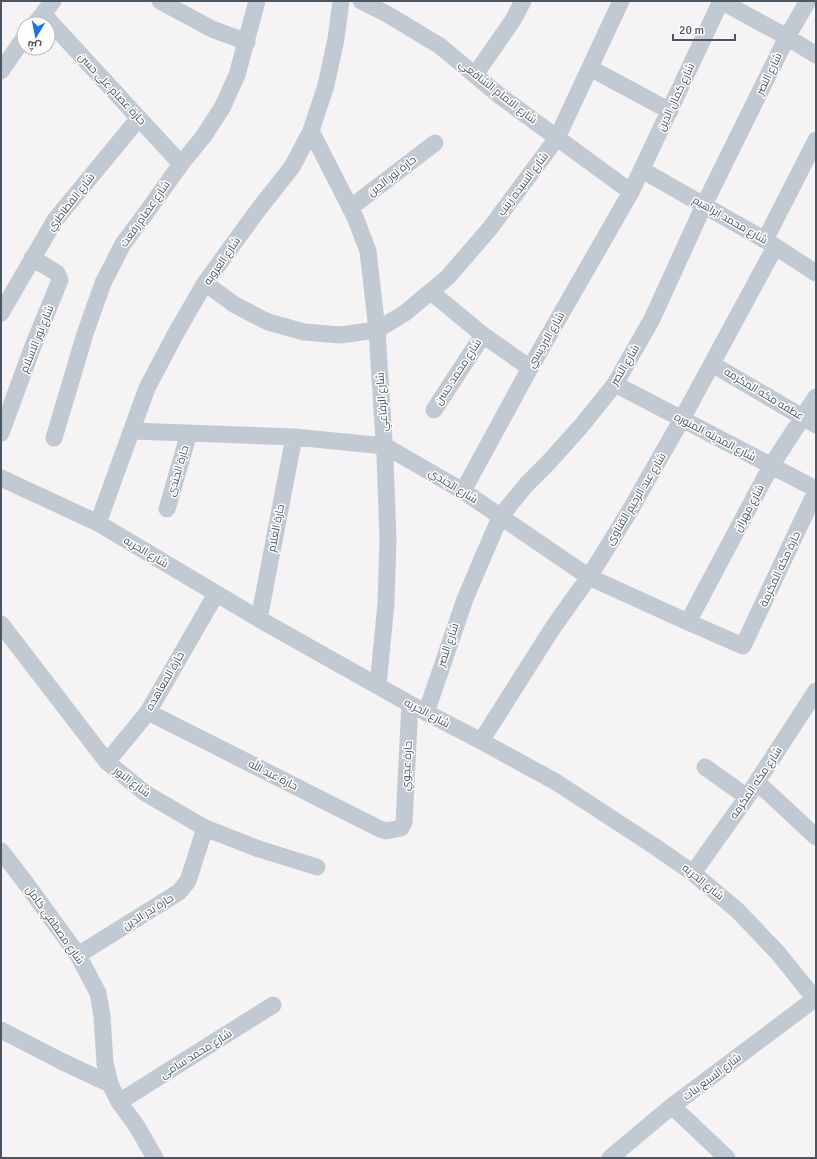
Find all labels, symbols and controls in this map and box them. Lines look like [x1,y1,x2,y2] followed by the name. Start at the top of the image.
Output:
[16,16,56,56] north arrow
[673,16,735,42] scale bar
[679,23,704,38] text: 20 m
[26,38,42,53] text: ش
[75,51,148,128] street label: حارة عصام على حسن
[753,51,786,99] street label: شارع النصر
[455,57,540,128] street label: شارع الامام الشافعي
[655,61,698,133] street label: شارع كمال الدين
[495,150,552,219] street label: شارع السيده زينب
[365,153,419,199] street label: حارة نور الدين
[44,171,99,235] street label: شارع الفطاطري
[117,178,173,250] street label: شارع عصام رفعت
[690,193,770,248] street label: شارع محمد ابراهيم
[201,235,244,288] street label: شارع العروبه
[18,303,57,375] street label: شارع نور الاسلام
[525,310,568,371] street label: شارع البرديسي
[432,336,485,408] street label: شارع محمد حسن
[607,342,643,389] street label: شارع النصر
[722,365,806,423] street label: عطفه مكه المكرمه
[373,372,393,432] street label: شارع الرفاعي
[672,410,758,465] street label: شارع المدينه المنوره
[164,444,192,498] street label: حارة الجندى
[603,450,670,548] street label: شارع عبد الرحيم القناوى
[425,466,480,508] street label: شارع الجندي
[731,482,768,534] street label: شارع مهران
[265,503,288,553] street label: حارة الغلام
[757,529,803,609] street label: حارة مكه المكرمة
[121,534,171,571] street label: شارع الحريه
[434,621,462,670] street label: شارع النصر
[143,649,187,713] street label: حارة المعاهده
[401,696,452,731] street label: شارع الحريه
[399,740,417,792] street label: حارة عجوي
[727,744,786,822] street label: شارع مكه المكرمه
[246,755,301,793] street label: حارة عبد الله
[110,764,153,801] street label: شارع النور
[679,861,726,904] street label: شارع الحريه
[22,883,87,968] street label: شارع مصطفي كامل
[120,891,176,933] street label: حارة بدر الدين
[158,1027,235,1082] street label: شارع محمد سامى
[680,1051,744,1104] street label: شارع السبع بنات

